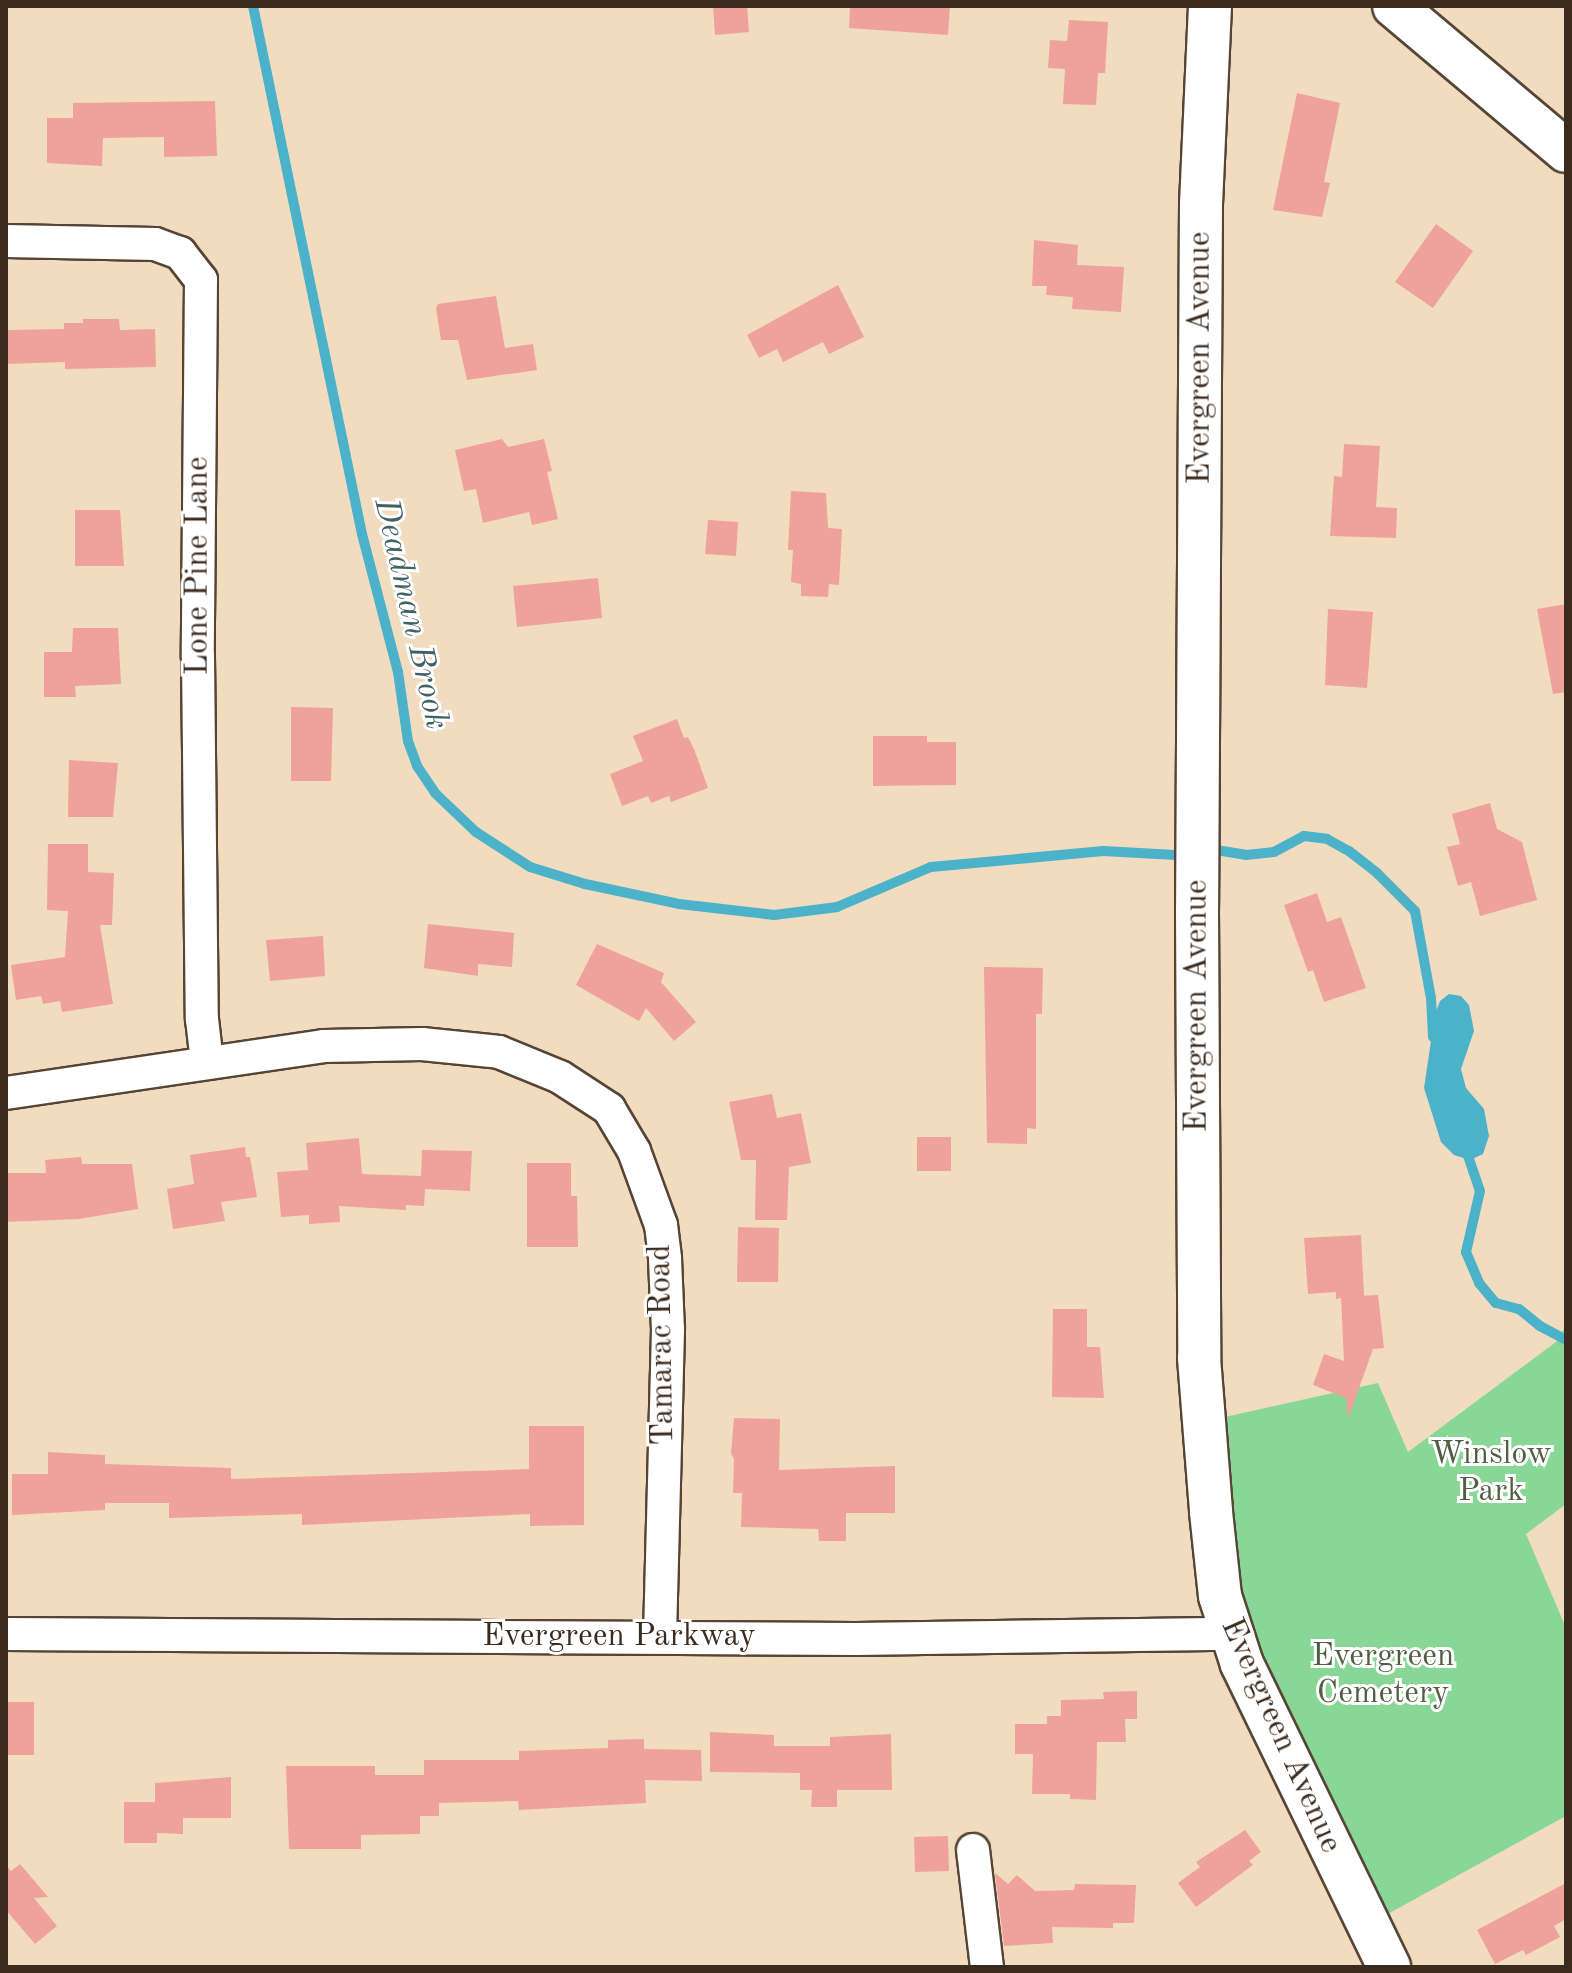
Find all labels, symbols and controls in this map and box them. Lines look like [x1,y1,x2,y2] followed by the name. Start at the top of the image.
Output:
[1182,231,1220,485] street label: Evergreen Avenue
[180,457,218,675] street label: Lone Pine Lane
[364,494,456,734] water label: Deadman Brook
[1179,879,1217,1133] street label: Evergreen Avenue
[642,1244,684,1446] street label: Tamarac Road
[1430,1437,1552,1512] park label: Winslow Park
[1211,1613,1349,1859] street label: Evergreen Avenue
[482,1618,756,1656] street label: Evergreen Parkway
[1312,1639,1454,1714] park label: Evergreen Cemetery

